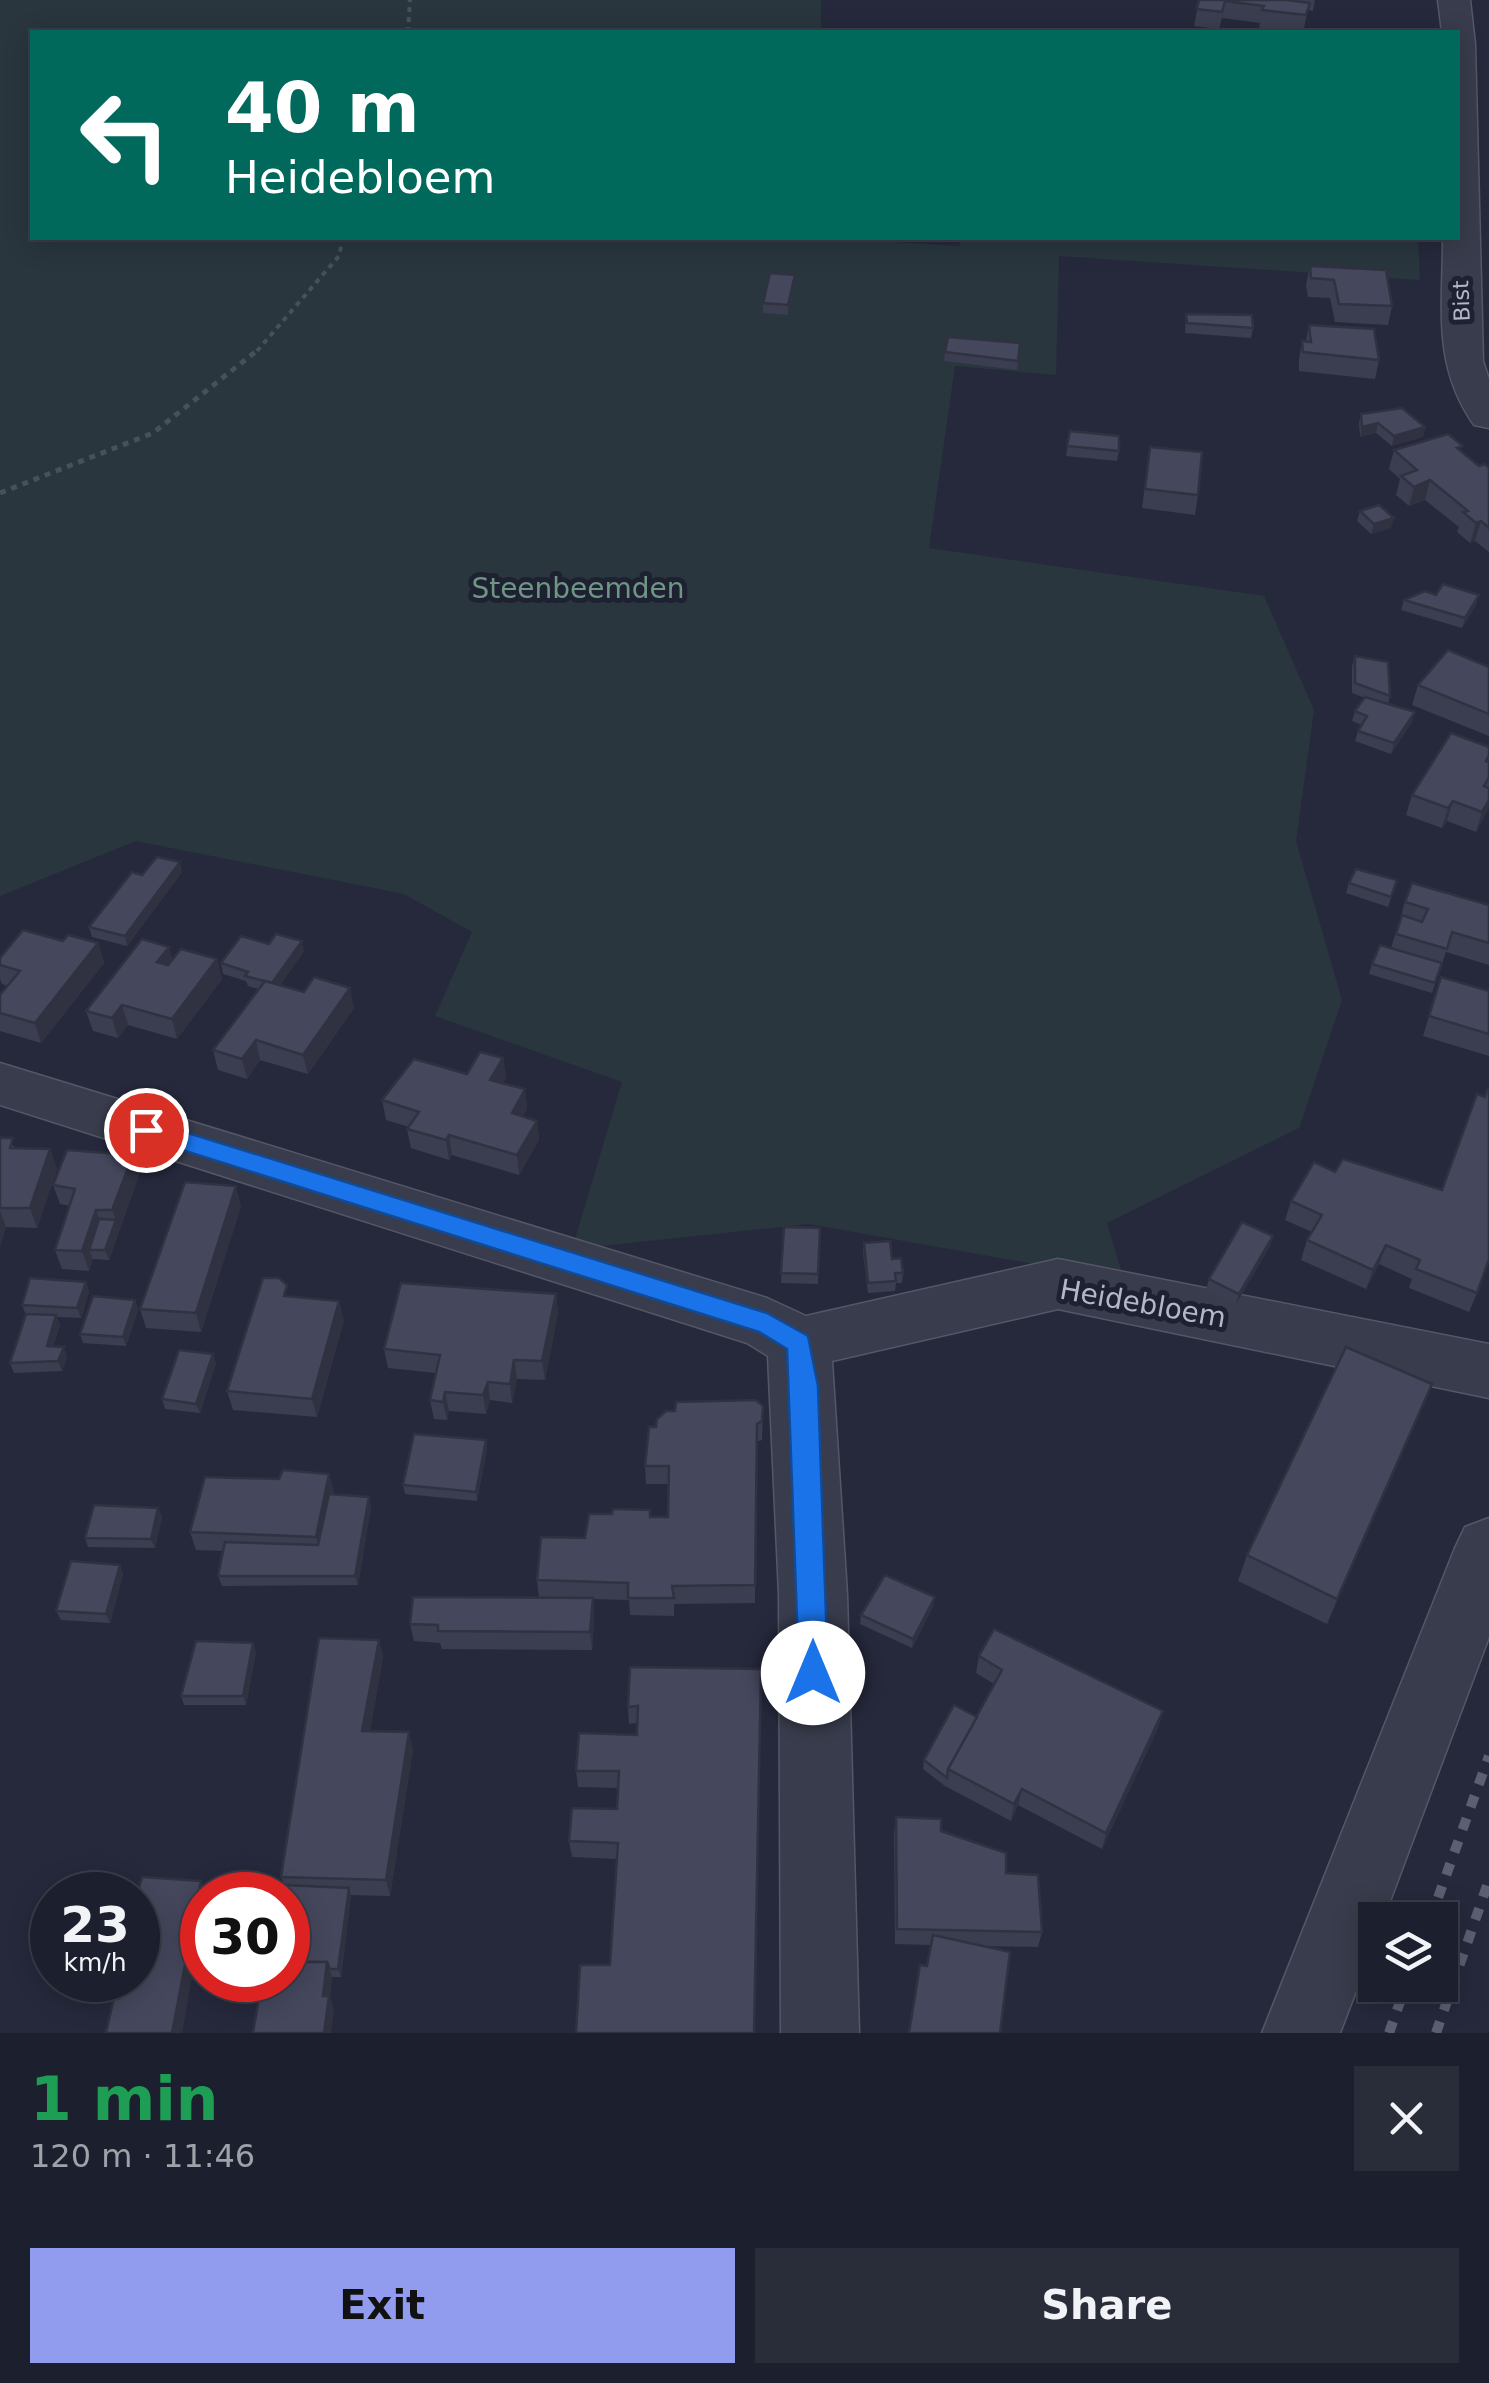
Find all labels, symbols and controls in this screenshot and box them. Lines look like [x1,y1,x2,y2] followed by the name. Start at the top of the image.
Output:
[225,67,420,149] text: 40 m
[60,70,190,200] icon: left
[225,151,495,204] text: Heidebloem
[1448,280,1475,322] street label: Bist
[471,572,685,605] park label: Steenbeemden
[104,1088,189,1173] pin
[119,1103,174,1158] icon: arrive
[1057,1273,1229,1334] street label: Heidebloem
[761,1621,865,1725] position arrow
[180,1872,310,2002] speed limit sign: 30
[60,1896,130,1954] text: 23
[1358,1902,1458,2002] map controls
[1358,1902,1458,2002] button: layers
[63,1948,127,1977] text: km/h
[30,2064,218,2134] text: 1 min
[1354,2066,1459,2171] button: close
[30,2137,255,2175] text: 120 m · 11:46
[30,2248,735,2363] button: Exit
[755,2248,1459,2363] button: Share

